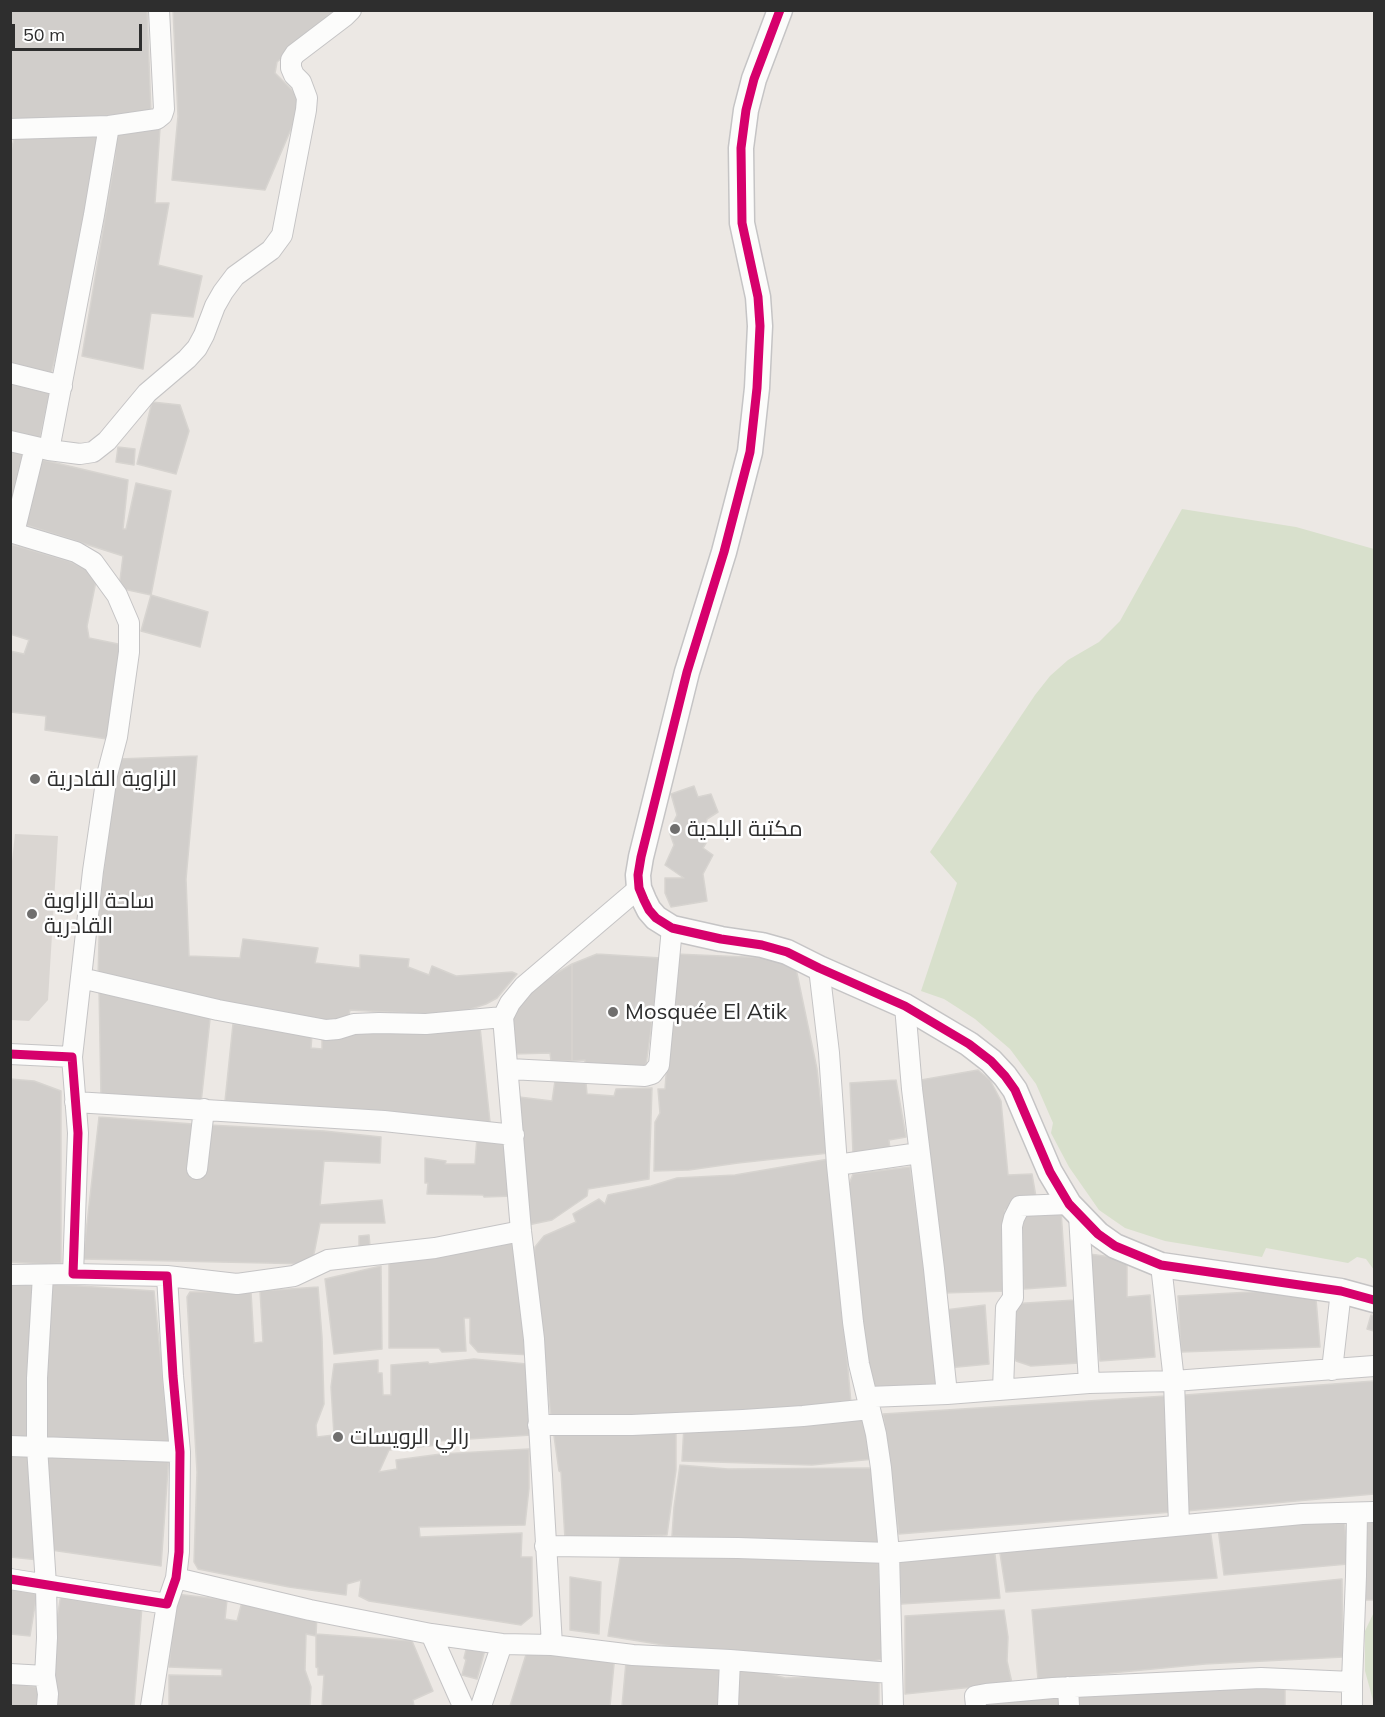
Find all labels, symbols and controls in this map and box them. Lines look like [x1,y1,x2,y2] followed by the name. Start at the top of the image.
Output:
[15,12,146,50] scale bar
[23,23,65,46] text: 50 m
[47,766,177,792] place label: الزاوية القادرية
[28,772,42,786] marker: الزاوية القادرية
[687,816,803,842] place label: مكتبة البلدية
[668,822,682,836] marker: مكتبة البلدية
[44,888,154,939] place label: ساحة الزاوية القادرية
[25,907,39,921] marker: ساحة الزاوية القادرية
[625,999,787,1025] place label: Mosquée El Atik
[606,1005,620,1019] marker: Mosquée El Atik
[350,1424,469,1450] place label: رالي الرويسات
[331,1430,345,1444] marker: رالي الرويسات

